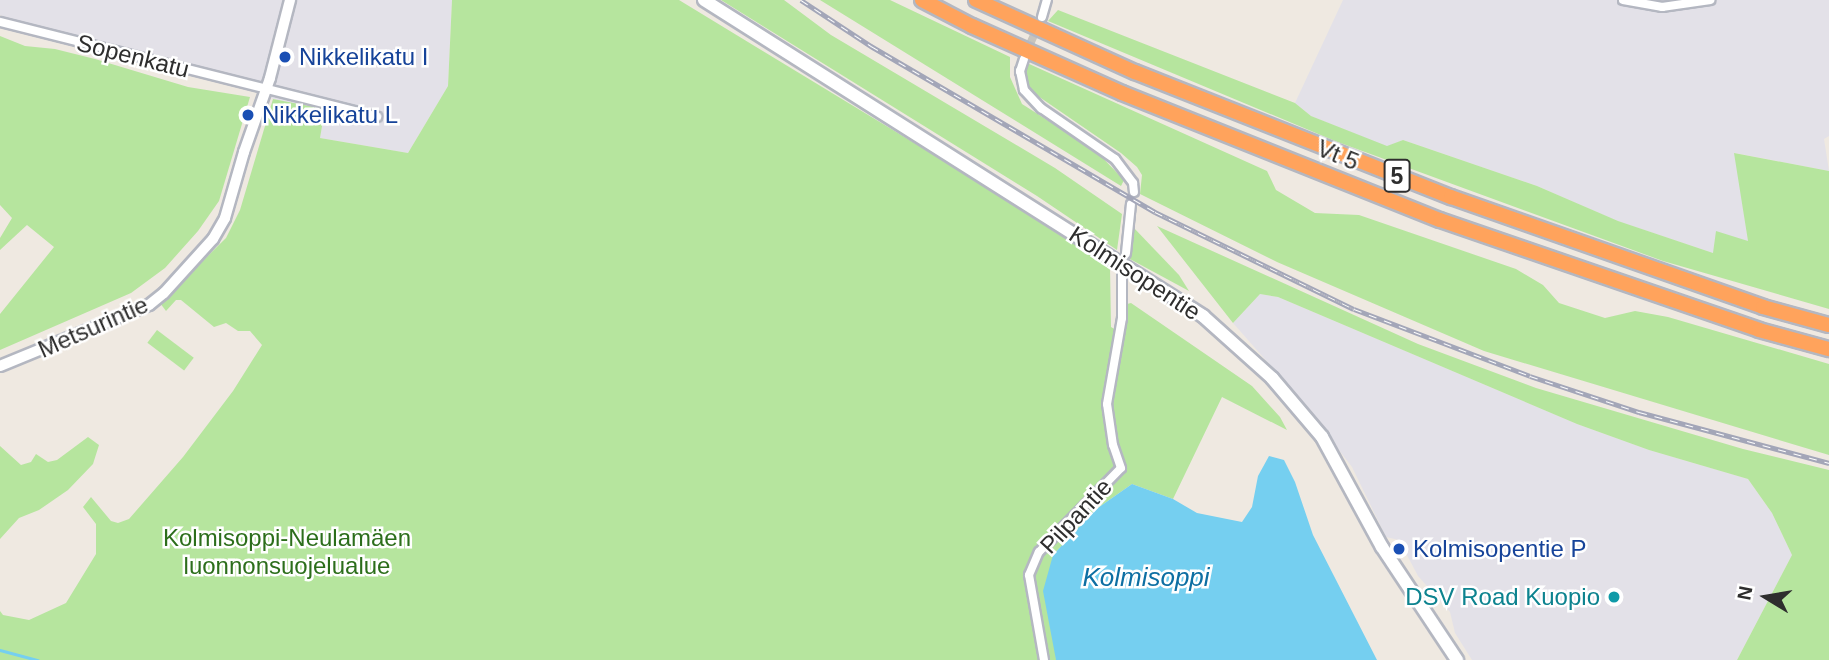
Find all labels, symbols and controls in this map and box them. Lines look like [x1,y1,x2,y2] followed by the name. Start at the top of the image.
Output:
[74,28,192,84] street label: Sopenkatu
[299,43,428,71] place label: Nikkelikatu I
[277,49,293,65] marker: Nikkelikatu I
[262,101,398,129] place label: Nikkelikatu L
[240,107,256,123] marker: Nikkelikatu L
[1313,134,1363,176] street label: Vt 5
[1383,156,1411,196] road number: 5
[1064,220,1206,326] street label: Kolmisopentie
[34,290,152,364] street label: Metsurintie
[1034,473,1118,559] street label: Pilpantie
[163,524,411,580] park label: Kolmisoppi-Neulamäen luonnonsuojelualue
[1413,535,1586,563] place label: Kolmisopentie P
[1391,541,1407,557] marker: Kolmisopentie P
[1082,562,1210,594] water label: Kolmisoppi
[1731,562,1801,632] north arrow
[1405,583,1600,611] place label: DSV Road Kuopio
[1733,584,1757,602] text: N
[1606,589,1622,605] marker: DSV Road Kuopio

